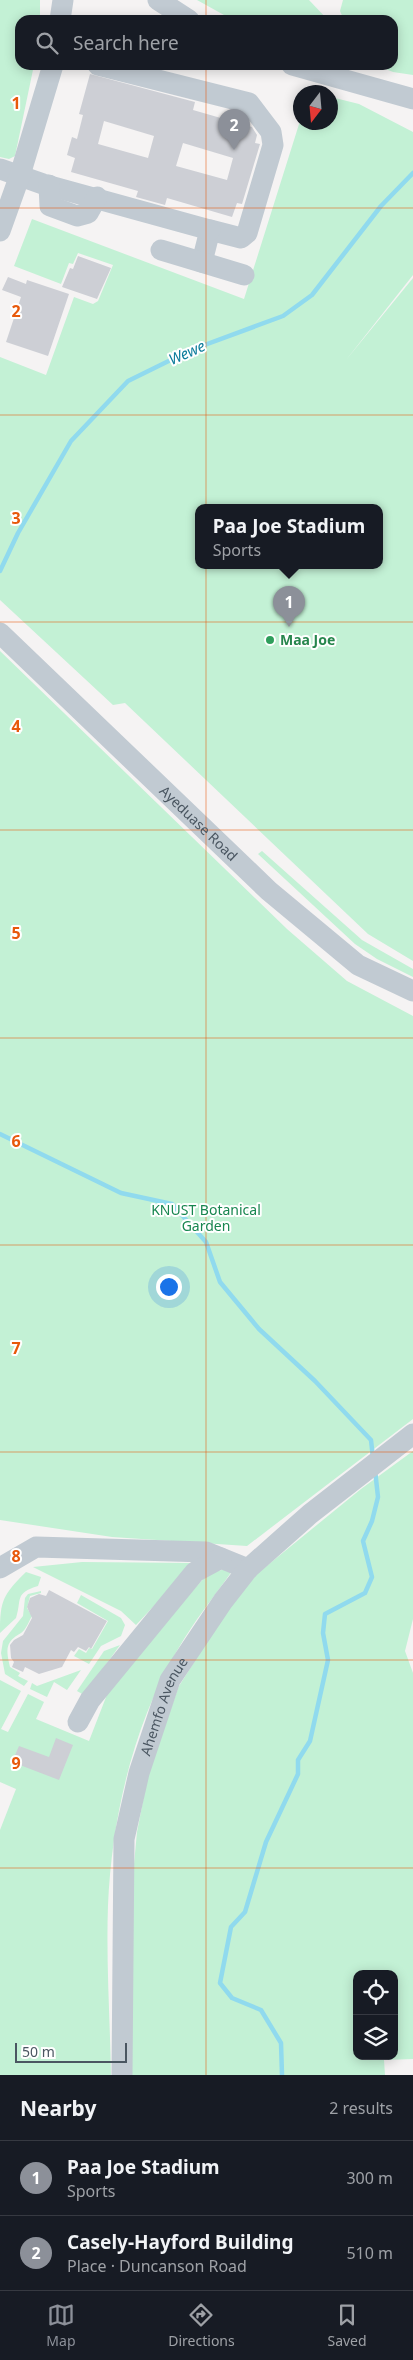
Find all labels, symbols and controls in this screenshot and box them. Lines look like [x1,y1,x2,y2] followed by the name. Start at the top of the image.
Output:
[15,15,398,70] search box
[33,29,61,57] icon: search
[73,30,179,56] text: Search here
[293,85,338,130] north arrow
[11,92,21,114] text: 1
[218,109,250,150] pin: 2
[11,300,21,322] text: 2
[165,335,209,369] water label: Wewe
[195,504,383,569] popup
[11,507,21,529] text: 3
[213,513,365,539] text: Paa Joe Stadium
[213,539,261,561] text: Sports
[273,586,305,627] pin: 1
[280,630,335,649] place label: Maa Joe
[264,634,276,646] marker: Maa Joe
[11,715,21,737] text: 4
[156,781,242,865] street label: Ayeduase Road
[11,922,21,944] text: 5
[11,1130,21,1152] text: 6
[151,1200,261,1235] park label: KNUST Botanical Garden
[156,1274,182,1300] your location
[11,1337,21,1359] text: 7
[11,1545,21,1567] text: 8
[135,1653,192,1758] street label: Ahemfo Avenue
[11,1752,21,1774] text: 9
[353,1970,398,2060] map controls
[353,1970,398,2015] button: locate
[353,2015,398,2060] button: layers
[15,2040,128,2063] scale bar
[22,2042,55,2061] text: 50 m
[20,2094,96,2122] text: Nearby
[329,2097,393,2119] text: 2 results
[67,2154,220,2180] text: Paa Joe Stadium
[31,2167,41,2189] text: 1
[346,2167,393,2189] text: 300 m
[67,2180,115,2202] text: Sports
[67,2229,293,2255] text: Casely-Hayford Building
[31,2242,41,2264] text: 2
[346,2242,393,2264] text: 510 m
[67,2255,247,2277] text: Place · Duncanson Road
[46,2301,76,2350] tab: Map
[168,2301,235,2350] tab: Directions
[327,2301,367,2350] tab: Saved

